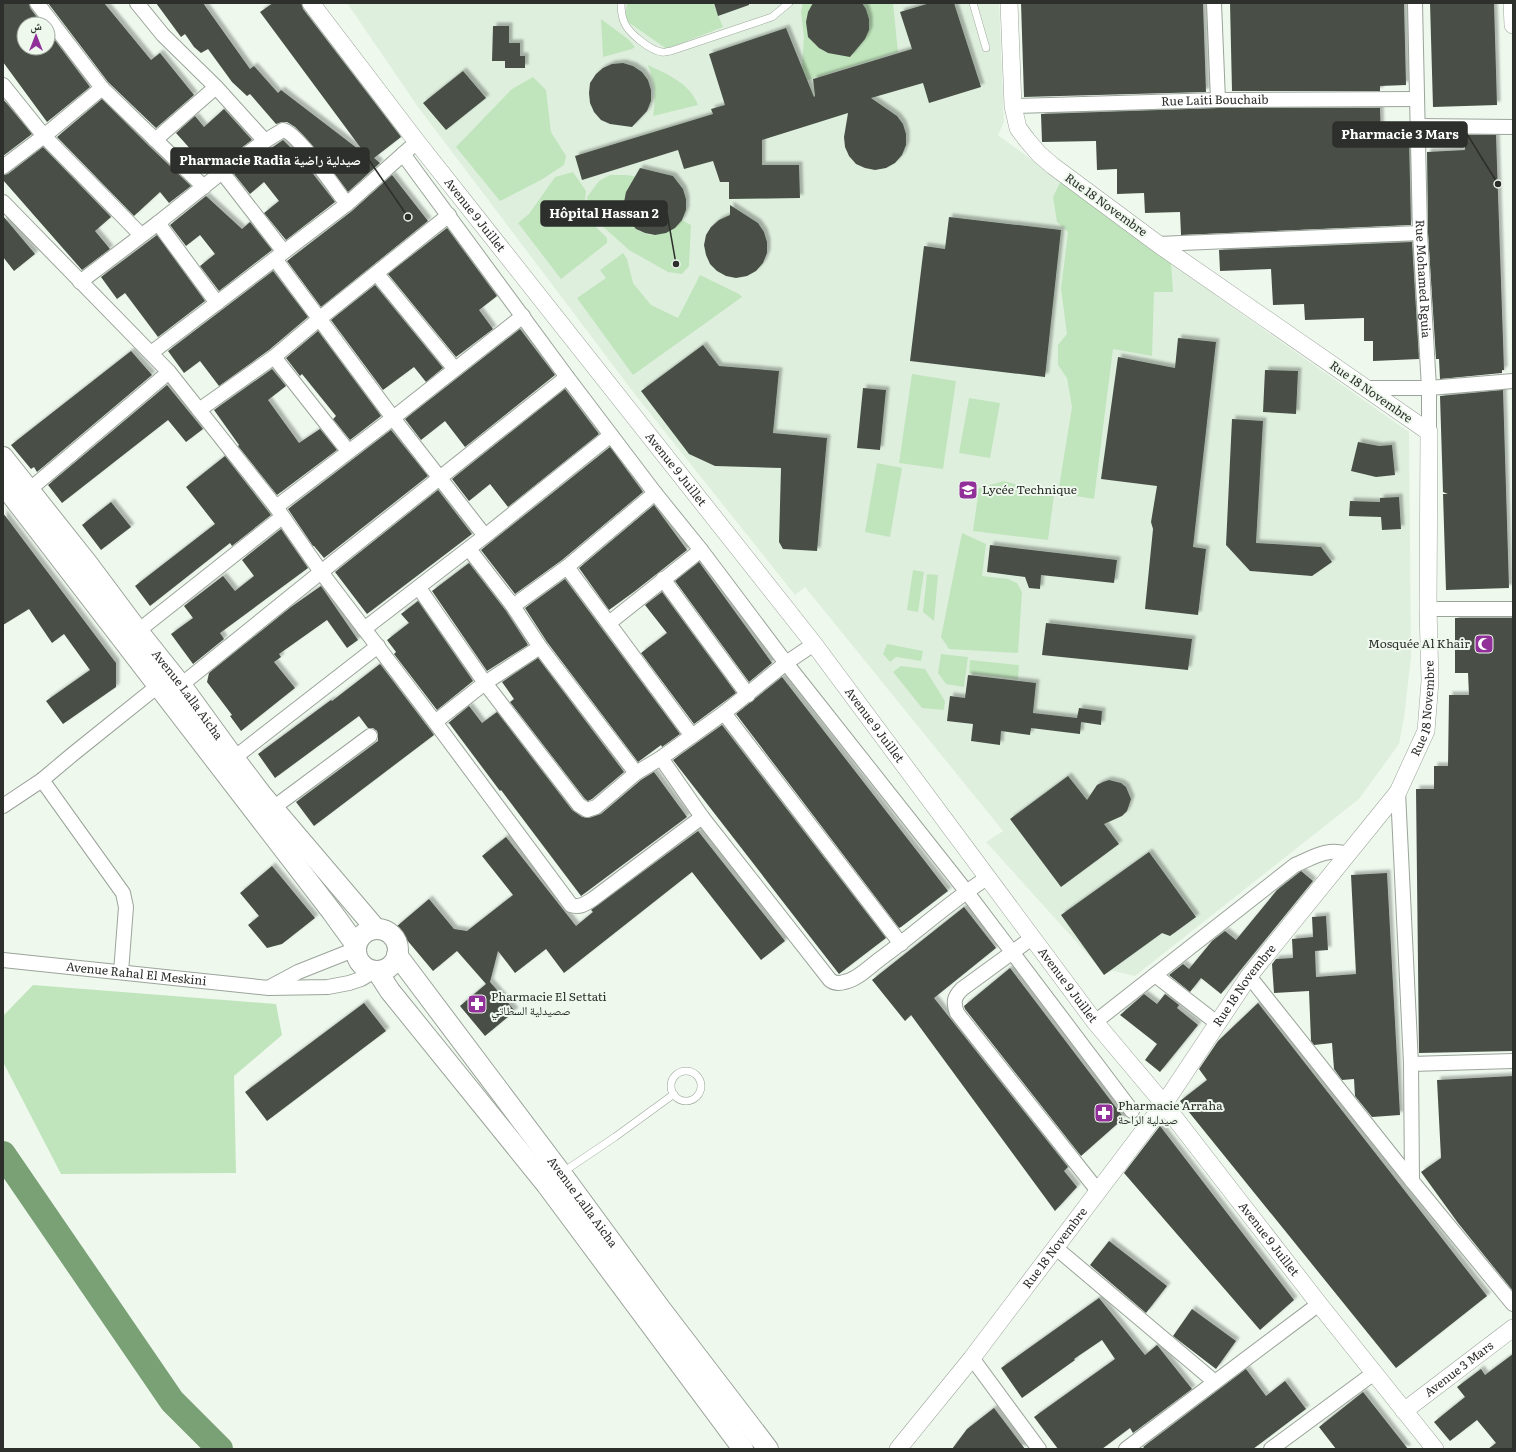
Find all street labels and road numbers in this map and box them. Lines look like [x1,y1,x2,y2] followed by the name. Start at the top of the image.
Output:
[1161,90,1269,110] street label: Rue Laiti Bouchaib
[1062,168,1151,240] street label: Rue 18 Novembre
[441,174,511,255] street label: Avenue 9 Juillet
[1412,220,1436,339] street label: Rue Mohamed Rguia
[1326,356,1417,427] street label: Rue 18 Novembre
[642,428,712,510] street label: Avenue 9 Juillet
[148,645,228,744] street label: Avenue Lalla Aicha
[1406,660,1438,759] street label: Rue 18 Novembre
[841,683,909,766] street label: Avenue 9 Juillet
[1208,940,1279,1030] street label: Rue 18 Novembre
[1034,943,1103,1026] street label: Avenue 9 Juillet
[65,957,207,989] street label: Avenue Rahal El Meskini
[544,1152,623,1251] street label: Avenue Lalla Aicha
[1235,1197,1304,1280] street label: Avenue 9 Juillet
[1018,1203,1091,1292] street label: Rue 18 Novembre
[1420,1336,1497,1401] street label: Avenue 3 Mars

